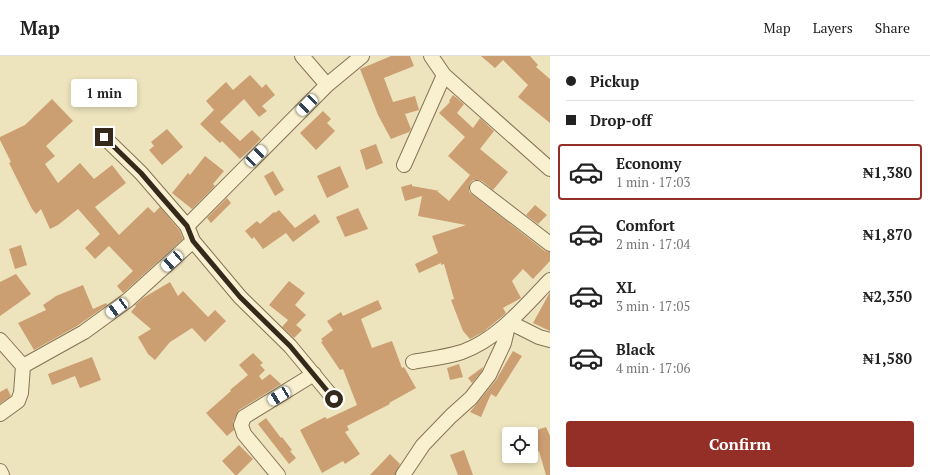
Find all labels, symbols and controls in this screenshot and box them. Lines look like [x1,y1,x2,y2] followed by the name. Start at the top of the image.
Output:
[20,15,60,40] text: Map
[764,18,791,37] text: Map
[813,18,853,37] text: Layers
[875,18,910,37] text: Share
[590,71,639,91] text: Pickup
[71,79,137,107] callout: 1 min
[86,84,122,102] text: 1 min
[294,92,320,118] car
[590,110,652,130] text: Drop-off
[95,128,113,146] route end
[243,143,269,169] car
[616,153,681,173] text: Economy
[568,154,604,190] icon: car
[863,162,912,182] text: ₦1,380
[616,173,690,191] text: 1 min · 17:03
[616,215,675,235] text: Comfort
[568,216,604,252] icon: car
[863,224,912,244] text: ₦1,870
[616,235,690,253] text: 2 min · 17:04
[159,249,185,273] car
[616,277,636,297] text: XL
[568,278,604,314] icon: car
[863,286,912,306] text: ₦2,350
[104,296,130,320] car
[616,297,690,315] text: 3 min · 17:05
[616,339,655,359] text: Black
[568,340,604,376] icon: car
[863,348,912,368] text: ₦1,580
[616,359,690,377] text: 4 min · 17:06
[266,385,292,407] car
[325,390,343,408] route start
[566,421,914,467] button: Confirm
[502,427,538,463] map controls
[502,427,538,463] button: locate

